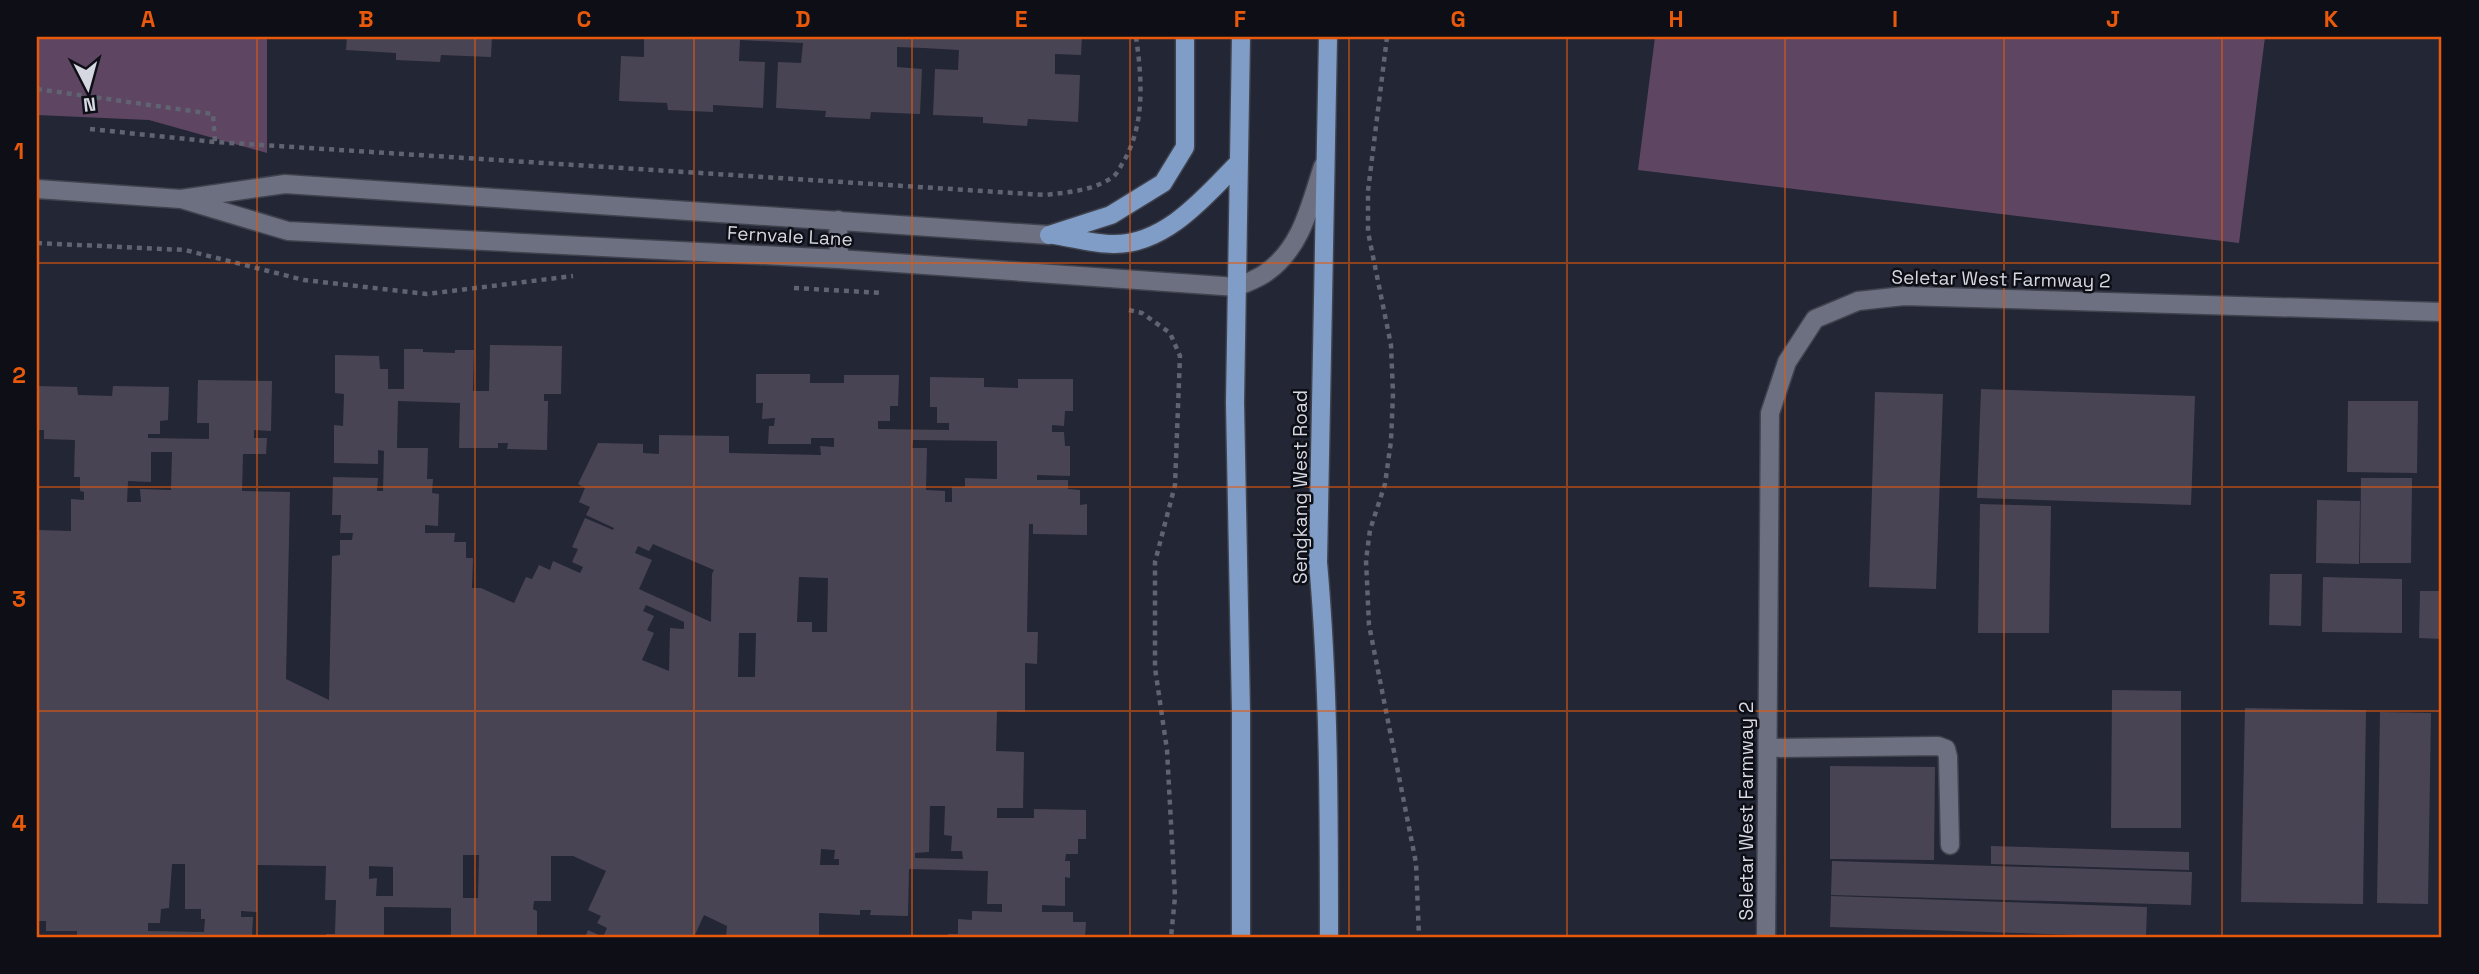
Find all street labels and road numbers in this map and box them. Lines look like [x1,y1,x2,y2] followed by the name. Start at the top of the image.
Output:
[727,220,853,252] street label: Fernvale Lane
[1891,265,2111,293] street label: Seletar West Farmway 2
[1288,390,1313,584] street label: Sengkang West Road
[1734,701,1759,921] street label: Seletar West Farmway 2

